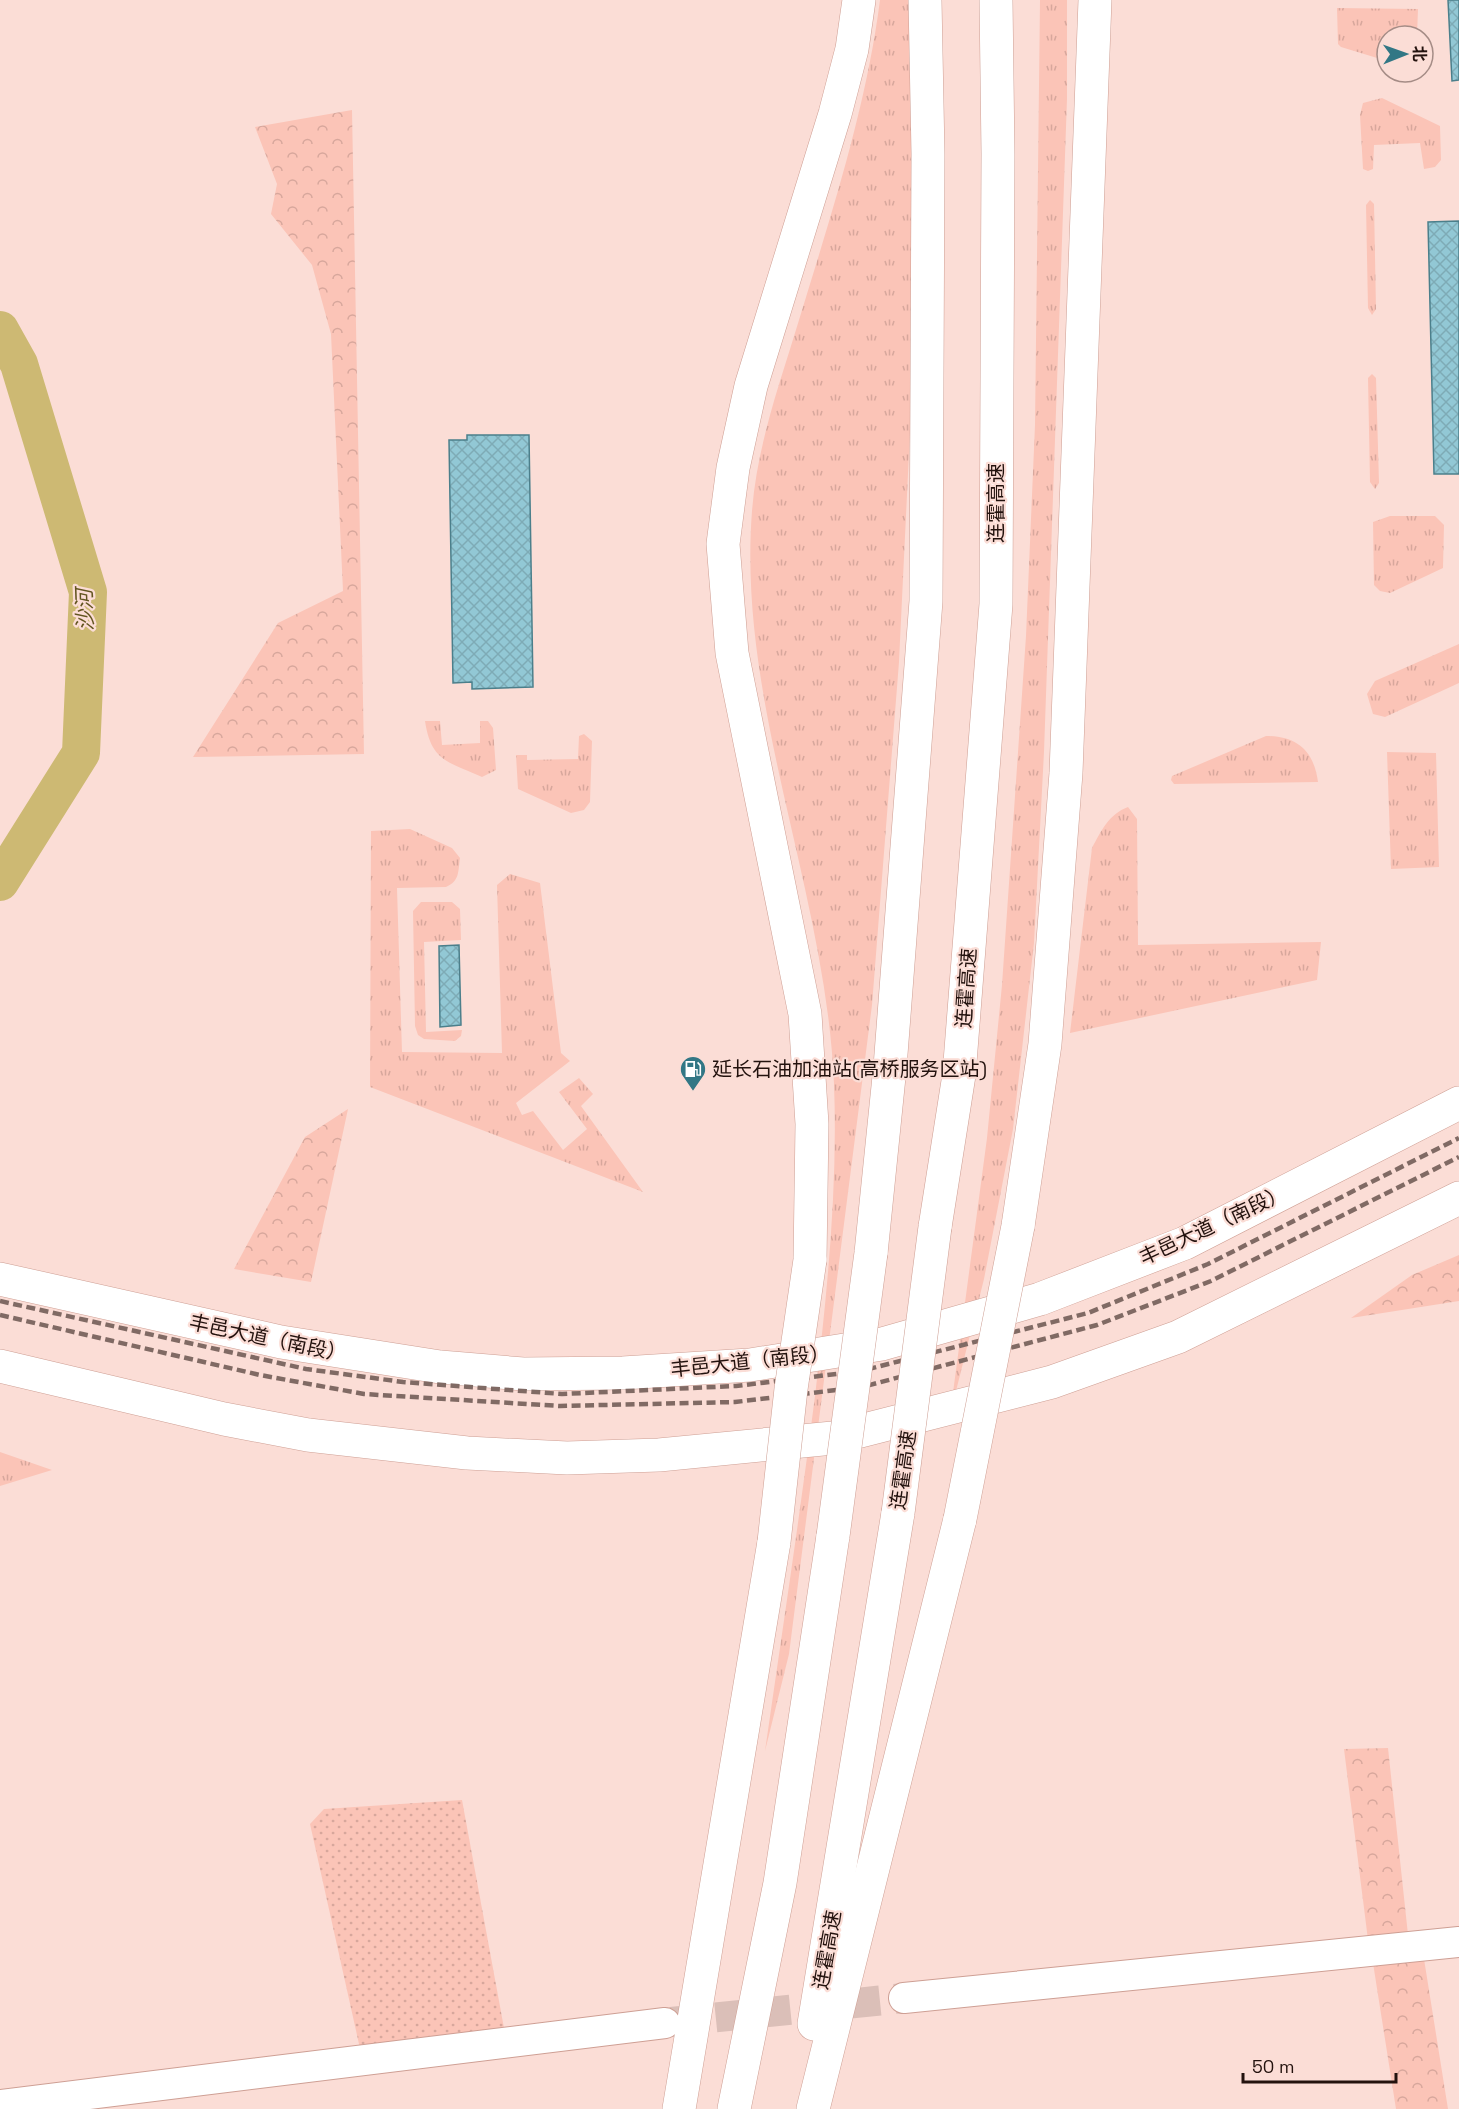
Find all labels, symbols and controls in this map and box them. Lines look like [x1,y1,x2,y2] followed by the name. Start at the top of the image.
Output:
[1375,24,1435,84] north arrow
[1409,46,1430,62] text: 北
[983,463,1009,543] street label: 连霍高速
[70,585,99,631] water label: 沙河
[950,947,982,1029] street label: 连霍高速
[678,1054,708,1092] fuel station icon: 延长石油加油站(高桥服务区站)
[712,1056,987,1082] place label: 延长石油加油站(高桥服务区站)
[1135,1179,1291,1271] street label: 丰邑大道（南段）
[187,1309,349,1367] street label: 丰邑大道（南段）
[669,1340,831,1382] street label: 丰邑大道（南段）
[885,1429,921,1511] street label: 连霍高速
[807,1908,847,1992] street label: 连霍高速
[1243,2046,1396,2084] scale bar
[1252,2055,1294,2078] text: 50 m

